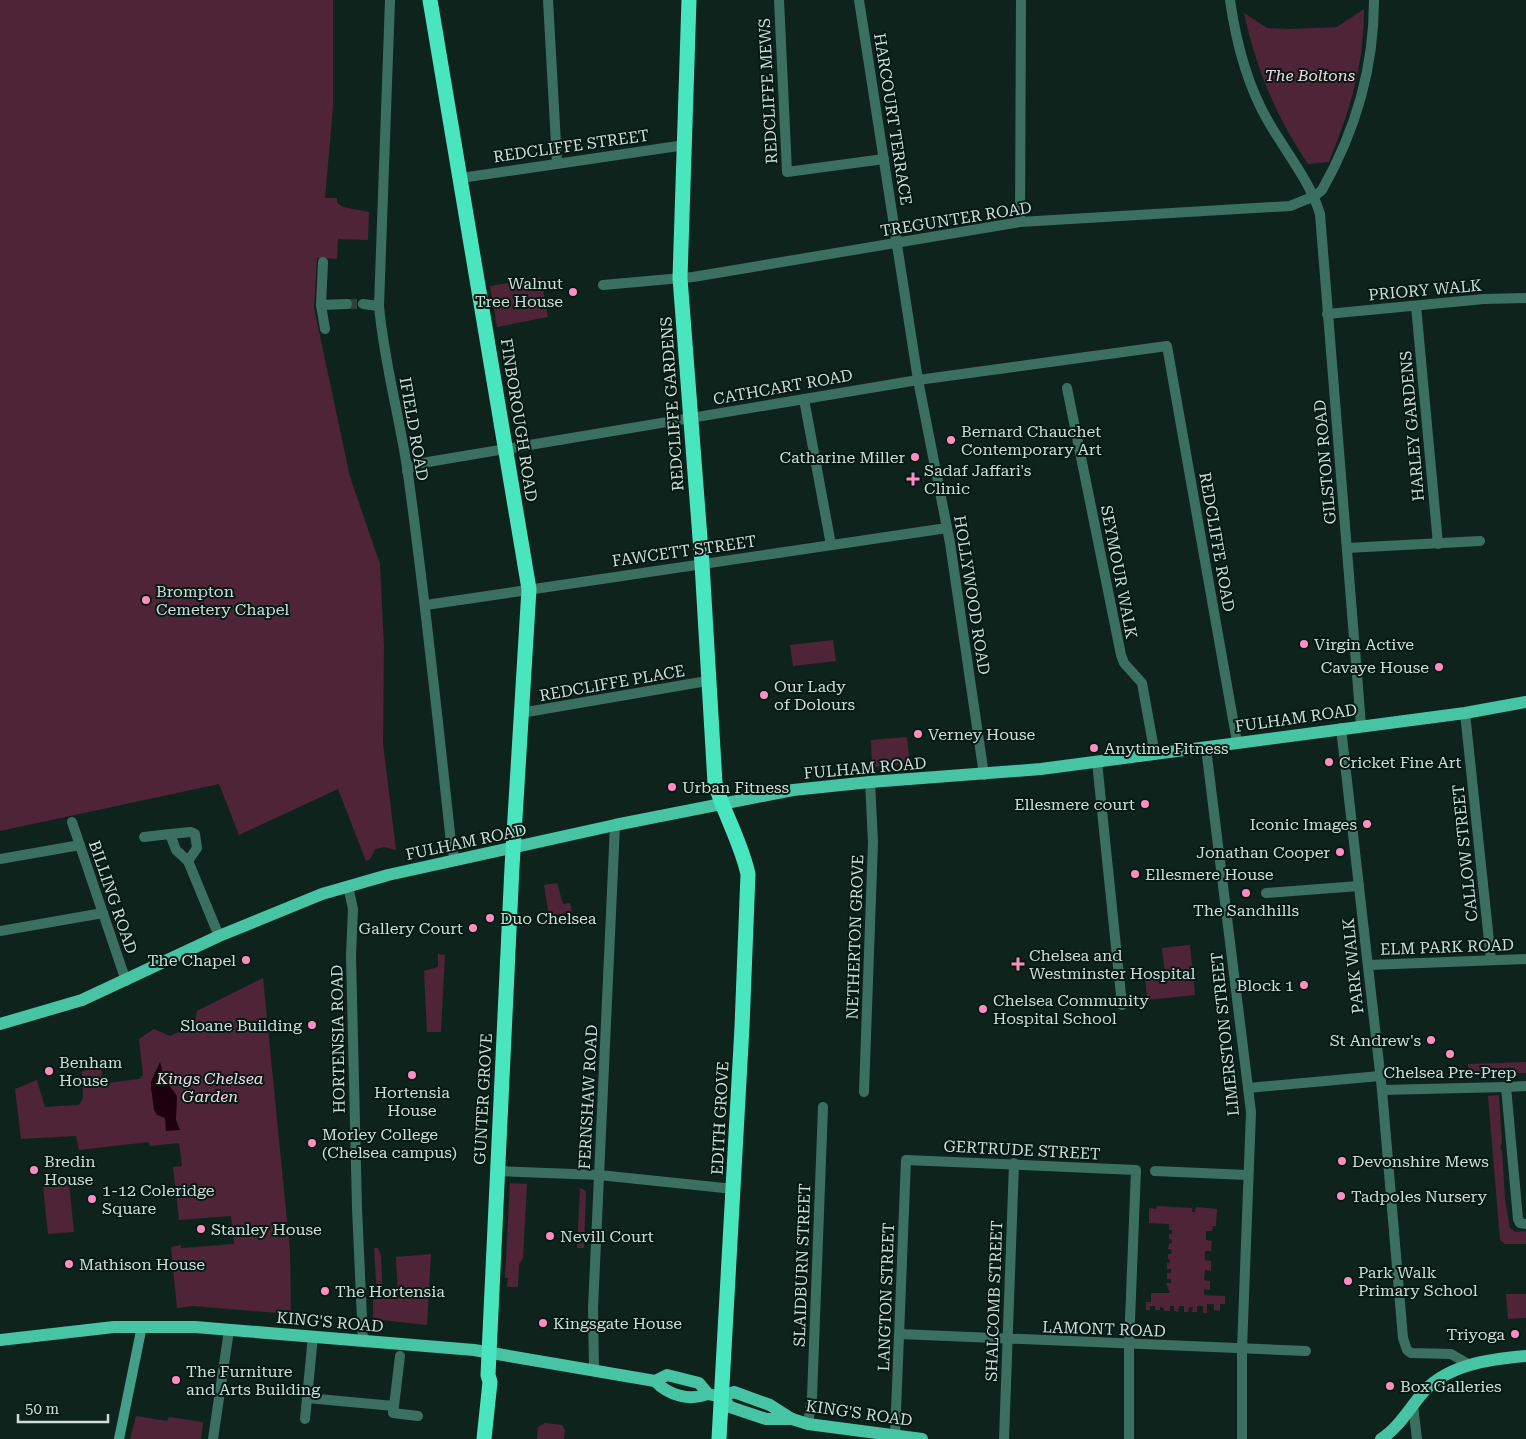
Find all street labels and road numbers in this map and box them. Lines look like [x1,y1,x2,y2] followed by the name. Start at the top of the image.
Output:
[755,17,781,165] street label: REDCLIFFE MEWS
[870,32,916,206] street label: HARCOURT TERRACE
[492,126,650,166] street label: REDCLIFFE STREET
[879,198,1033,240] street label: TREGUNTER ROAD
[1367,276,1483,304] street label: PRIORY WALK
[656,316,688,492] street label: REDCLIFFE GARDENS
[497,337,541,503] street label: FINBOROUGH ROAD
[1396,350,1428,502] street label: HARLEY GARDENS
[712,365,854,409] street label: CATHCART ROAD
[396,376,432,482] street label: IFIELD ROAD
[1310,399,1340,525] street label: GILSTON ROAD
[1195,471,1239,613] street label: REDCLIFFE ROAD
[1097,504,1141,641] street label: SEYMOUR WALK
[950,514,994,676] street label: HOLLYWOOD ROAD
[611,531,758,571] street label: FAWCETT STREET
[538,661,686,705] street label: REDCLIFFE PLACE
[1234,700,1358,736] street label: FULHAM ROAD
[803,753,927,783] street label: FULHAM ROAD
[1448,783,1482,923] street label: CALLOW STREET
[404,820,528,864] street label: FULHAM ROAD
[85,838,141,956] street label: BILLING ROAD
[843,854,867,1020] street label: NETHERTON GROVE
[1338,917,1367,1015] street label: PARK WALK
[1380,935,1514,959] street label: ELM PARK ROAD
[1207,951,1243,1117] street label: LIMERSTON STREET
[327,964,349,1114] street label: HORTENSIA ROAD
[575,1024,601,1170] street label: FERNSHAW ROAD
[470,1033,496,1165] street label: GUNTER GROVE
[708,1061,732,1175] street label: EDITH GROVE
[943,1136,1101,1164] street label: GERTRUDE STREET
[790,1183,814,1347] street label: SLAIDBURN STREET
[982,1220,1006,1382] street label: SHALCOMB STREET
[874,1222,898,1372] street label: LANGTON STREET
[276,1308,384,1336] street label: KING'S ROAD
[1042,1317,1166,1341] street label: LAMONT ROAD
[804,1396,914,1430] street label: KING'S ROAD

